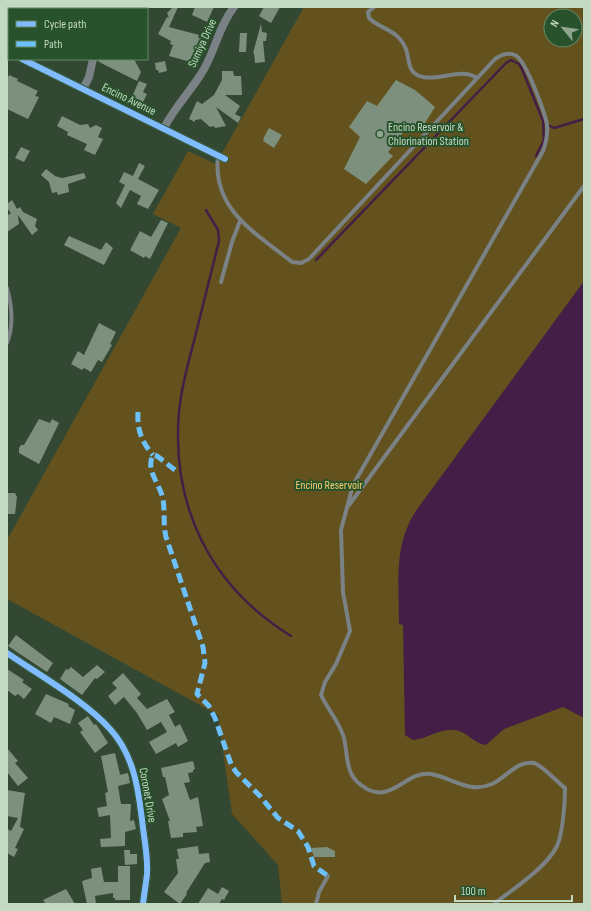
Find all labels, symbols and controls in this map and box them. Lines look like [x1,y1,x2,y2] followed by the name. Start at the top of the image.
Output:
[8,8,148,60] legend
[543,8,583,48] north arrow
[185,16,220,70] street label: Sumiya Drive
[44,17,86,32] text: Cycle path
[548,18,562,29] text: N
[44,37,62,52] text: Path
[99,80,159,119] street label: Encino Avenue
[388,120,469,149] place label: Encino Reservoir & Chlorination Station
[375,129,385,139] marker: Encino Reservoir & Chlorination Station
[295,478,363,493] park label: Encino Reservoir
[135,767,160,824] street label: Coronet Drive
[455,877,572,903] scale bar
[461,884,486,899] text: 100 m

